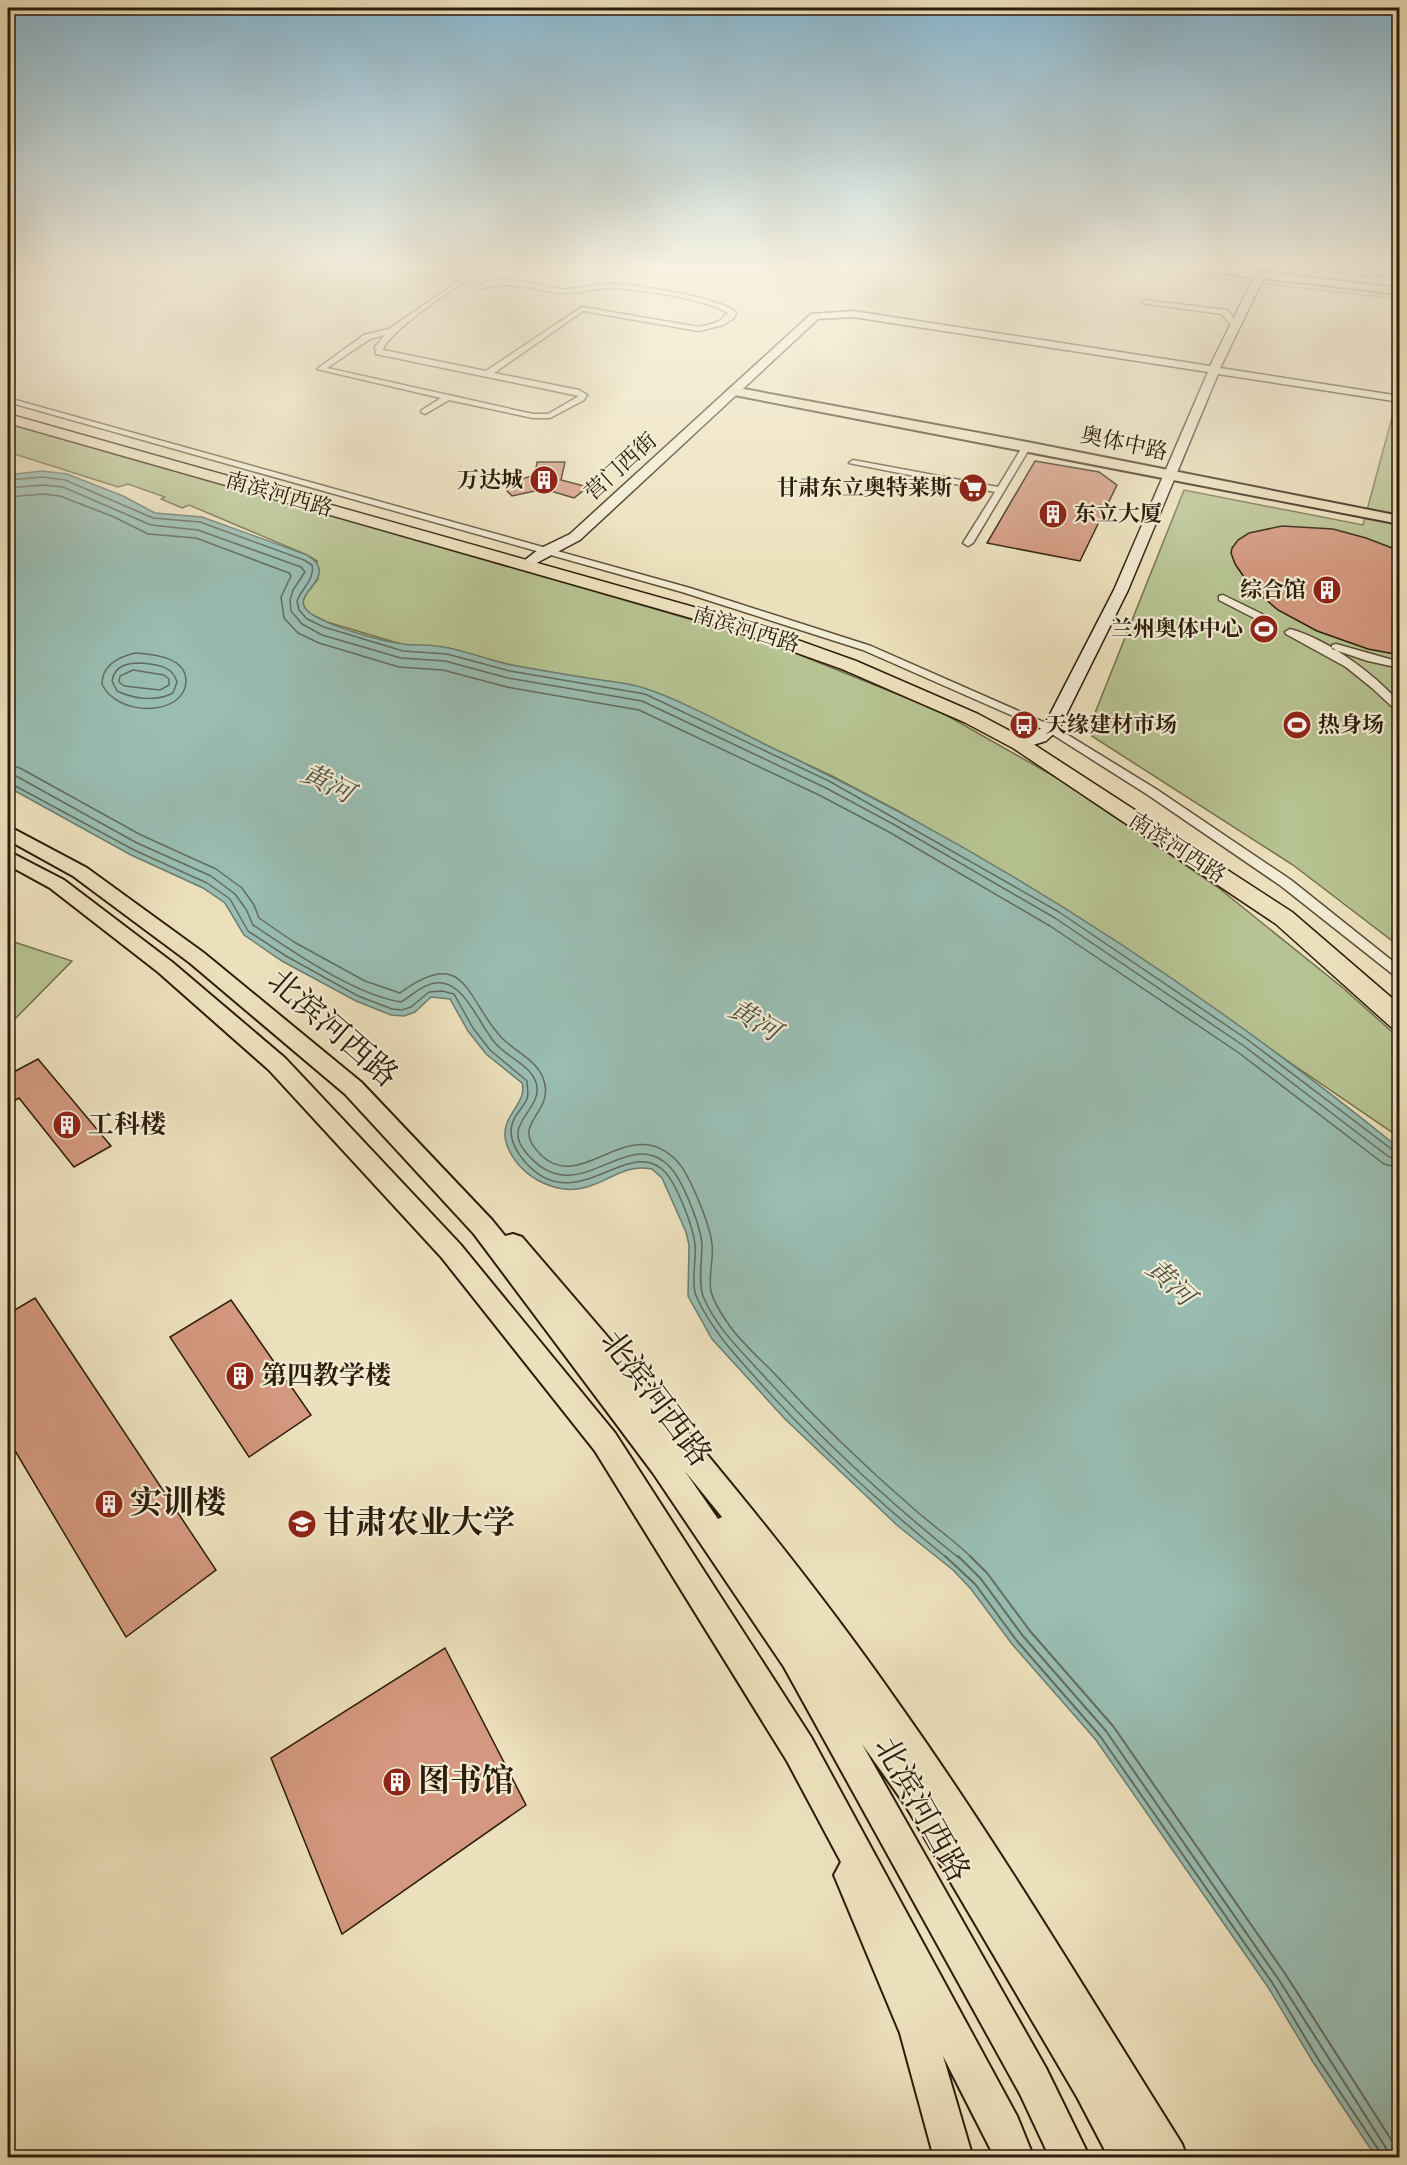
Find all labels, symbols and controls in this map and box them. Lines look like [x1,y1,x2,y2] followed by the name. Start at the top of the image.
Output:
[1078,422,1170,466] street label: 奥体中路
[579,428,663,506] street label: 营门西街
[528,464,560,496] building icon: 万达城
[222,467,336,523] street label: 南滨河西路
[457,467,523,494] place label: 万达城
[957,472,989,504] supermarket icon: 甘肃东立奥特莱斯
[776,475,952,502] place label: 甘肃东立奥特莱斯
[1037,498,1069,530] building icon: 东立大厦
[1074,501,1162,528] place label: 东立大厦
[1311,574,1343,606] building icon: 综合馆
[1240,577,1306,604] place label: 综合馆
[689,601,803,659] street label: 南滨河西路
[1248,613,1280,645] sports icon: 兰州奥体中心
[1111,616,1243,643] place label: 兰州奥体中心
[1008,709,1040,741] bus stop icon: 天缘建材市场
[1281,709,1313,741] sports icon: 热身场
[1045,712,1177,739] place label: 天缘建材市场
[1318,712,1384,739] place label: 热身场
[295,757,363,813] water label: 黄河
[1124,807,1230,889] street label: 南滨河西路
[258,961,406,1097] street label: 北滨河西路
[722,993,790,1052] water label: 黄河
[51,1109,83,1141] building icon: 工科楼
[88,1109,166,1142] place label: 工科楼
[1139,1252,1205,1317] water label: 黄河
[591,1323,719,1475] street label: 北滨河西路
[224,1360,256,1392] building icon: 第四教学楼
[261,1360,391,1393] place label: 第四教学楼
[130,1484,226,1524] place label: 实训楼
[93,1488,125,1520] building icon: 实训楼
[323,1504,515,1544] place label: 甘肃农业大学
[286,1508,318,1540] school or university icon: 甘肃农业大学
[865,1730,977,1890] street label: 北滨河西路
[418,1762,514,1802] place label: 图书馆
[381,1766,413,1798] building icon: 图书馆

